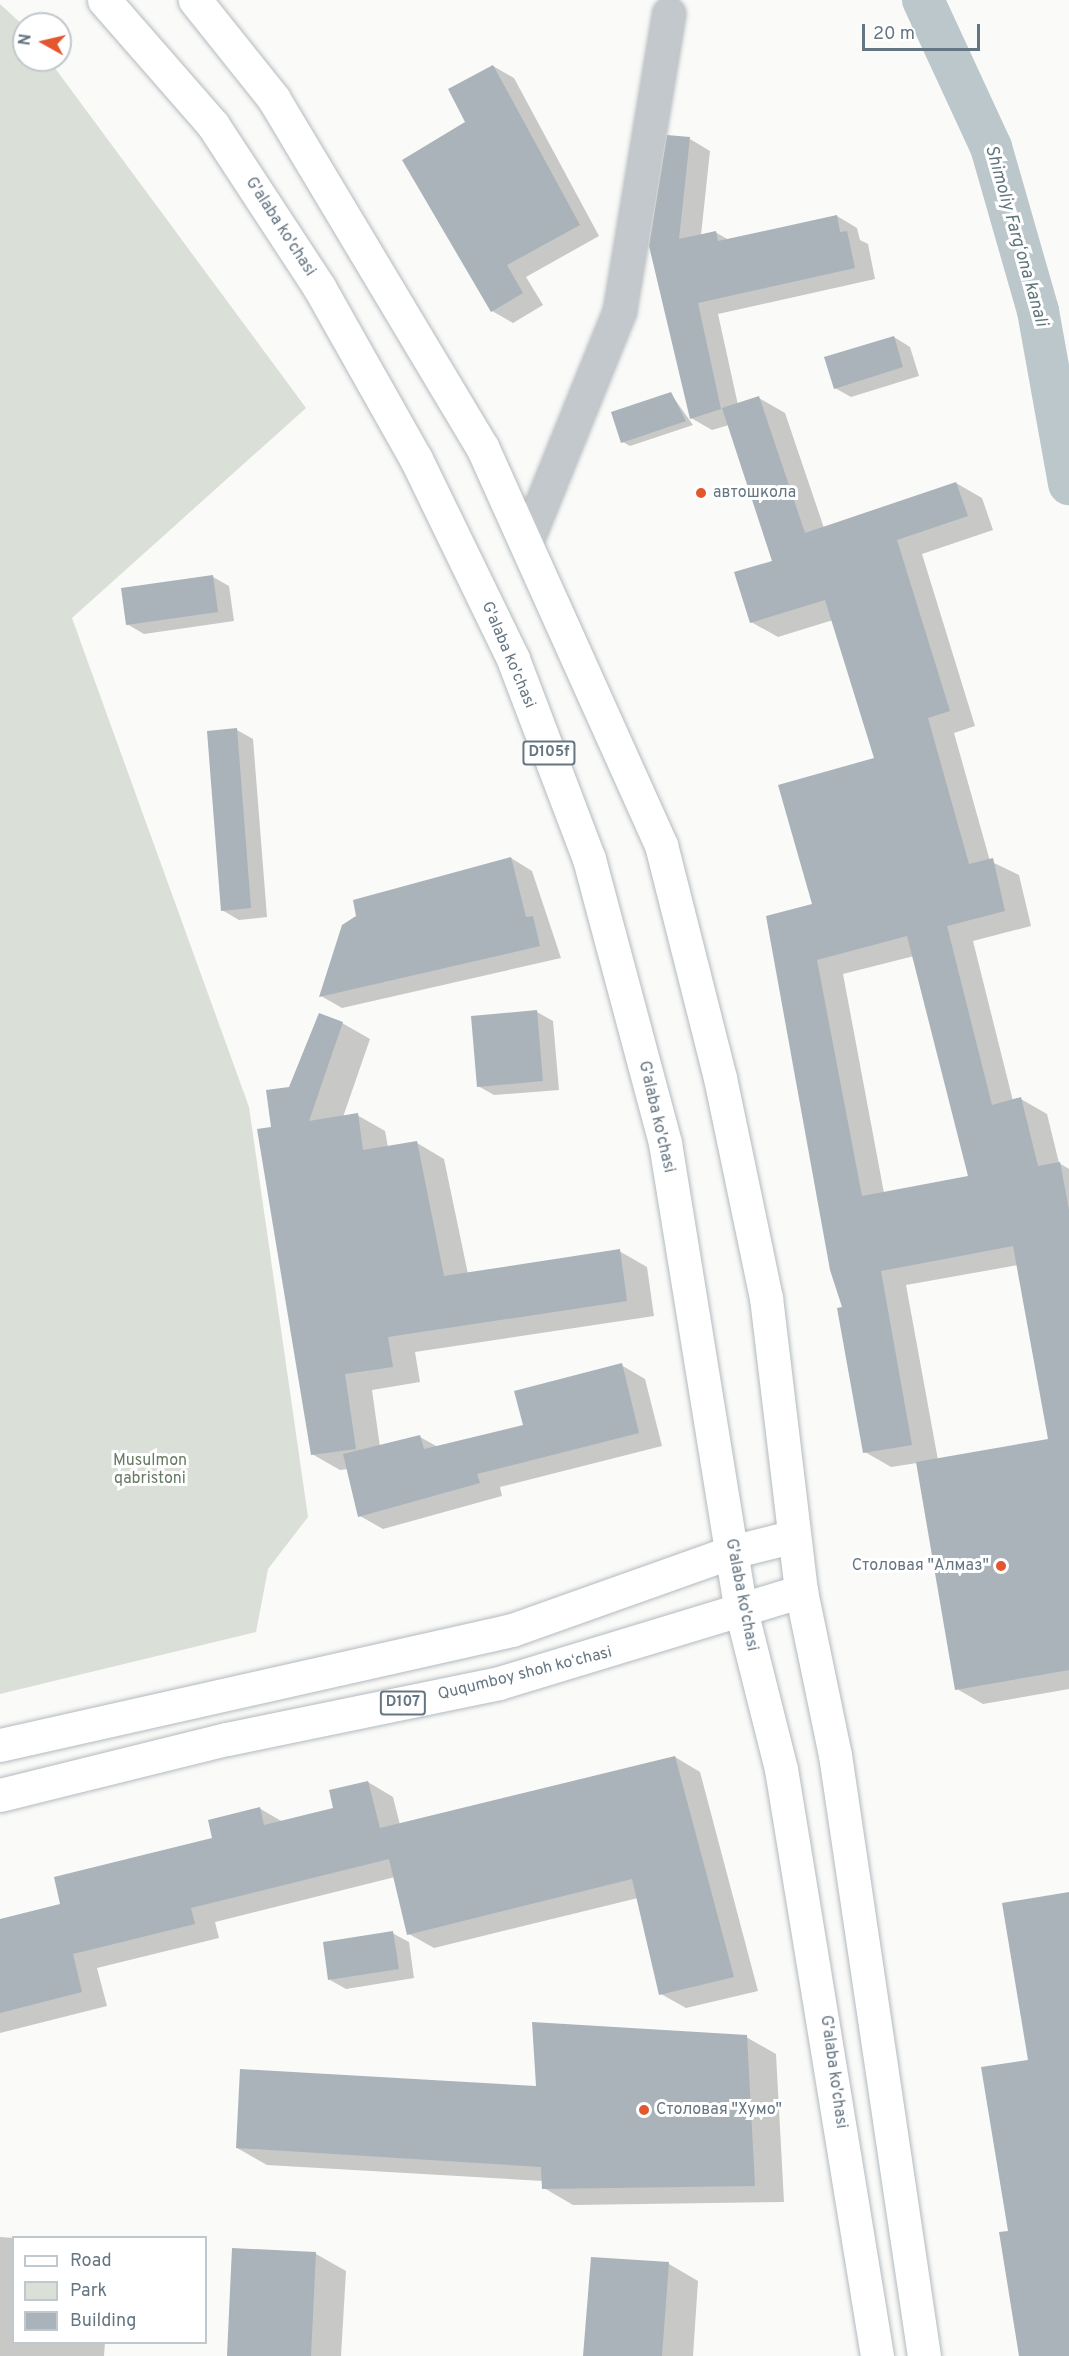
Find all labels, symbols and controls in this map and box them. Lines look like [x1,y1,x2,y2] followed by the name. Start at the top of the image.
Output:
[12,12,72,72] north arrow
[865,12,984,50] scale bar
[873,23,915,46] text: 20 m
[15,33,37,47] text: N
[979,143,1051,329] water label: Shimoliy Fargʻona kanali
[241,174,319,280] street label: G'alaba ko'chasi
[713,483,796,503] place label: автошкола
[694,486,708,500] marker: автошкола
[477,599,539,711] street label: G'alaba ko'chasi
[522,741,576,765] road number: D105f
[634,1059,678,1175] street label: G'alaba ko'chasi
[113,1451,187,1489] park label: Musulmon qabristoni
[721,1537,761,1653] street label: G'alaba ko'chasi
[852,1556,989,1576] place label: Столовая "Алмаз"
[994,1559,1008,1573] marker: Столовая "Алмаз"
[436,1643,614,1705] street label: Ququmboy shoh koʻchasi
[379,1691,427,1715] road number: D107
[816,2014,850,2130] street label: G'alaba ko'chasi
[656,2100,782,2120] place label: Столовая "Хумо"
[637,2103,651,2117] marker: Столовая "Хумо"
[12,2236,207,2344] legend
[70,2250,112,2273] text: Road
[70,2280,107,2303] text: Park
[70,2310,136,2333] text: Building

